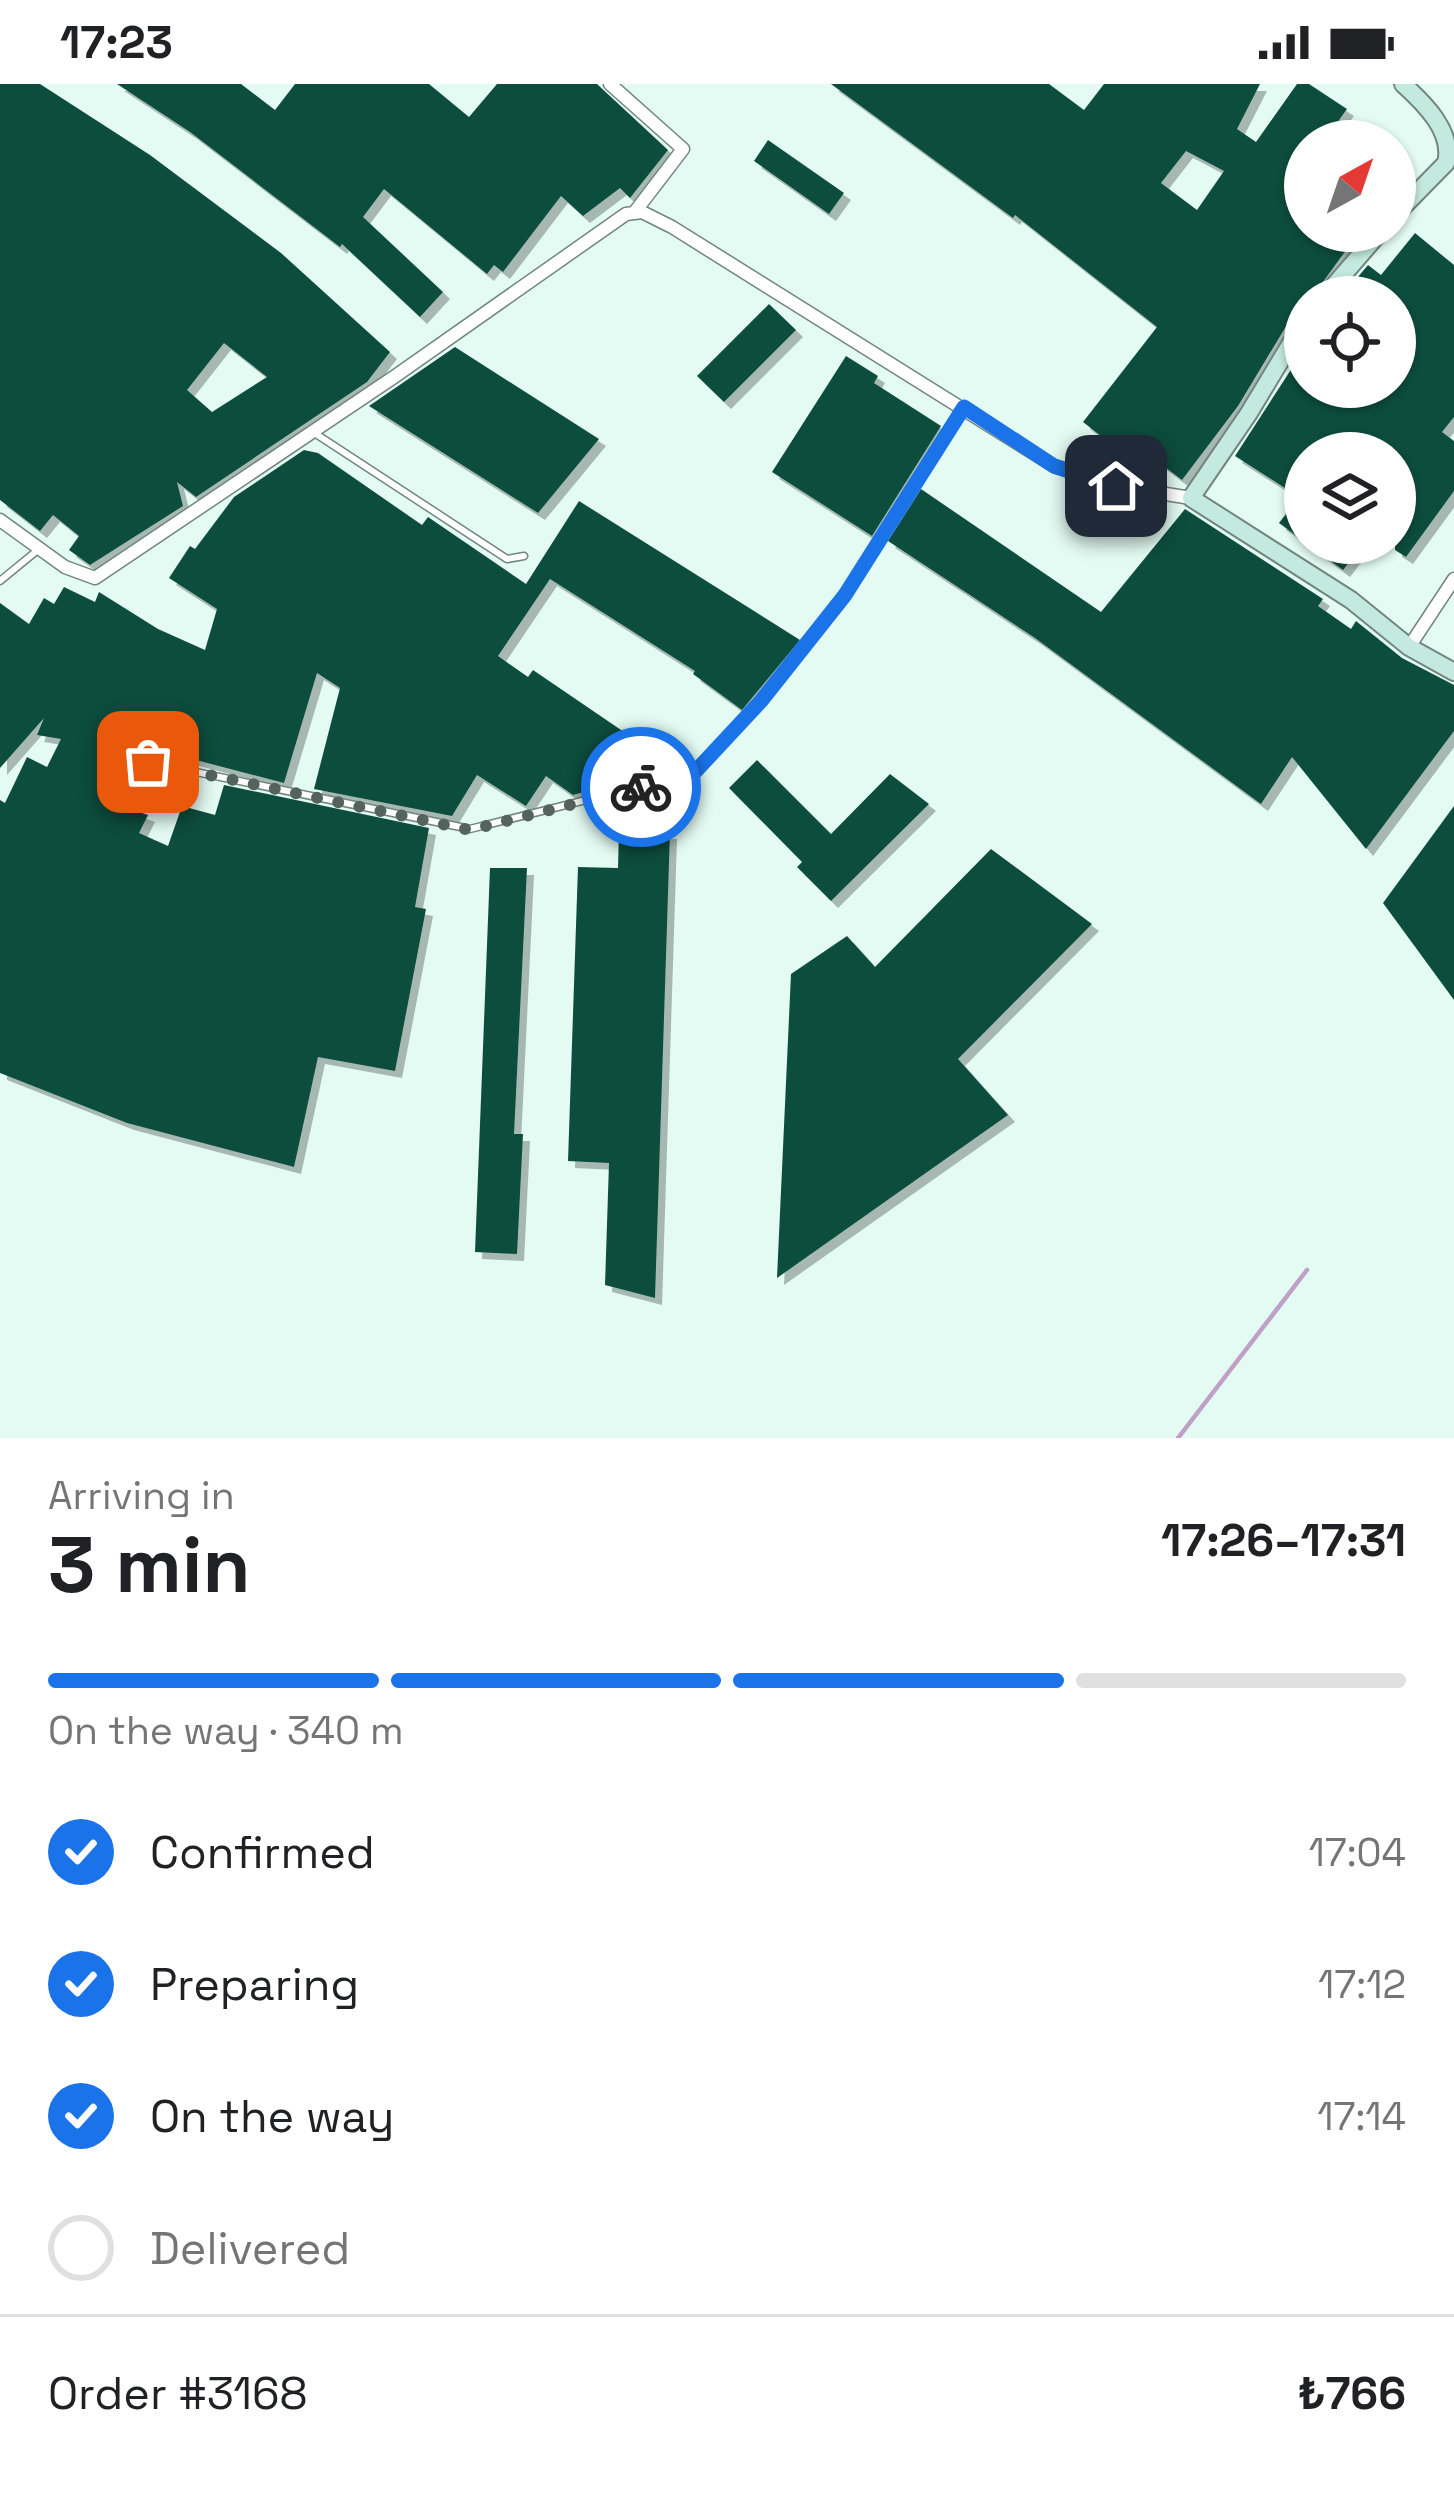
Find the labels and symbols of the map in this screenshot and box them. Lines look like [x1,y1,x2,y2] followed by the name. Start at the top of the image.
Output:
[1284,120,1416,252] north arrow
[1065,435,1167,537] pin
[97,711,199,813] pin
[581,727,701,847] courier

